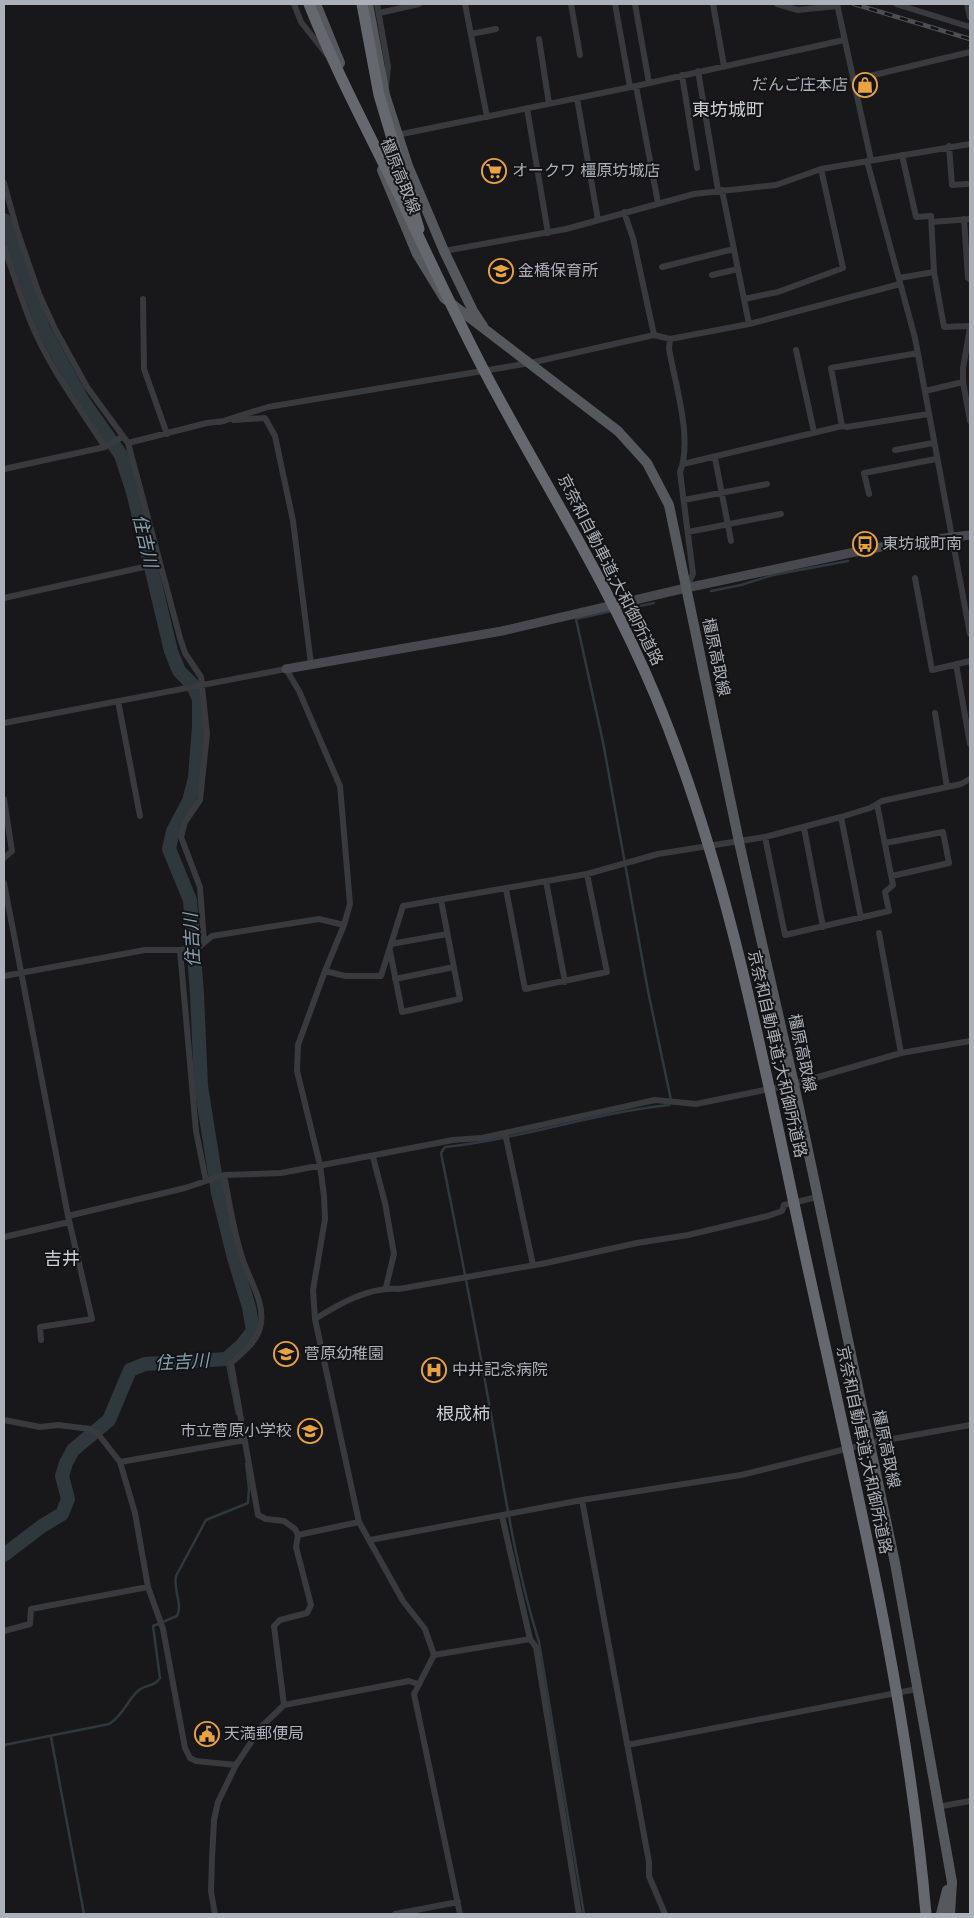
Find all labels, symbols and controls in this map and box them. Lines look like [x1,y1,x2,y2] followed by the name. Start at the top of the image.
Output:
[852,72,878,98] shop icon: だんご庄本店
[752,75,848,95] place label: だんご庄本店
[692,99,764,121] district label: 東坊城町
[376,135,424,217] street label: 橿原高取線
[481,158,507,184] supermarket icon: オークワ 橿原坊城店
[512,161,660,181] place label: オークワ 橿原坊城店
[488,258,514,284] school or university icon: 金橋保育所
[518,261,598,281] place label: 金橋保育所
[553,471,667,669] street label: 京奈和自動車道;大和御所道路
[128,512,162,572] water label: 住吉川
[852,531,878,557] bus stop icon: 東坊城町南
[882,534,962,554] place label: 東坊城町南
[698,616,734,698] street label: 橿原高取線
[179,910,204,968] water label: 住吉川
[743,948,811,1160] street label: 京奈和自動車道;大和御所道路
[784,1012,820,1094] street label: 橿原高取線
[44,1248,80,1270] district label: 吉井
[273,1341,299,1367] school or university icon: 菅原幼稚園
[304,1344,384,1364] place label: 菅原幼稚園
[832,1344,896,1556] street label: 京奈和自動車道;大和御所道路
[154,1349,212,1374] water label: 住吉川
[421,1357,447,1383] hospital icon: 中井記念病院
[452,1360,548,1380] place label: 中井記念病院
[436,1403,490,1425] district label: 根成柿
[868,1408,904,1490] street label: 橿原高取線
[297,1418,323,1444] school or university icon: 市立菅原小学校
[180,1421,292,1441] place label: 市立菅原小学校
[194,1721,220,1747] public building icon: 天満郵便局
[224,1724,304,1744] place label: 天満郵便局

